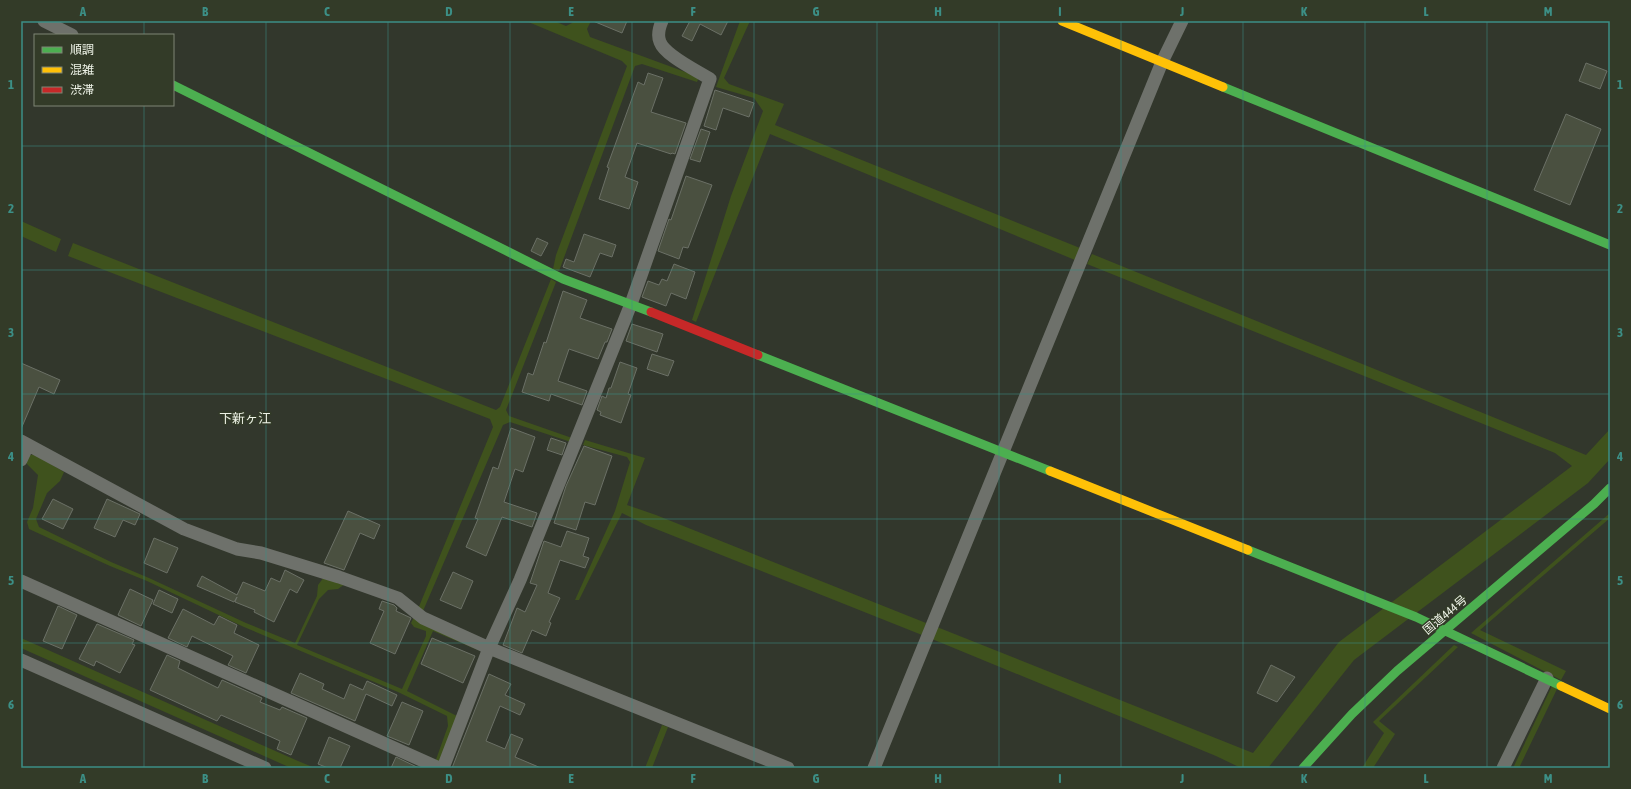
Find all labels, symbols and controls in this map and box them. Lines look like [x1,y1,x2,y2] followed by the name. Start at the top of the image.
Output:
[79,4,87,19] text: A
[202,4,209,19] text: B
[324,4,330,19] text: C
[445,4,453,19] text: D
[568,4,574,19] text: E
[690,4,696,19] text: F
[813,4,820,19] text: G
[934,4,942,19] text: H
[1058,4,1062,19] text: I
[1179,4,1184,19] text: J
[1301,4,1308,19] text: K
[1423,4,1429,19] text: L
[1544,4,1553,19] text: M
[34,34,174,106] legend
[70,43,94,57] text: 順調
[70,63,94,77] text: 混雑
[8,77,14,92] text: 1
[1617,77,1623,92] text: 1
[70,83,94,97] text: 渋滞
[8,201,14,216] text: 2
[1617,201,1623,216] text: 2
[8,325,14,340] text: 3
[1617,325,1623,340] text: 3
[219,411,271,426] district label: 下新ヶ江
[7,449,14,464] text: 4
[1616,449,1623,464] text: 4
[8,573,14,588] text: 5
[1617,573,1623,588] text: 5
[1420,593,1470,637] street label: 国道444号
[8,697,14,712] text: 6
[1617,697,1623,712] text: 6
[79,771,87,786] text: A
[202,771,209,786] text: B
[324,771,330,786] text: C
[445,771,453,786] text: D
[568,771,574,786] text: E
[690,771,696,786] text: F
[813,771,820,786] text: G
[934,771,942,786] text: H
[1058,771,1062,786] text: I
[1179,771,1184,786] text: J
[1301,771,1308,786] text: K
[1423,771,1429,786] text: L
[1544,771,1553,786] text: M

